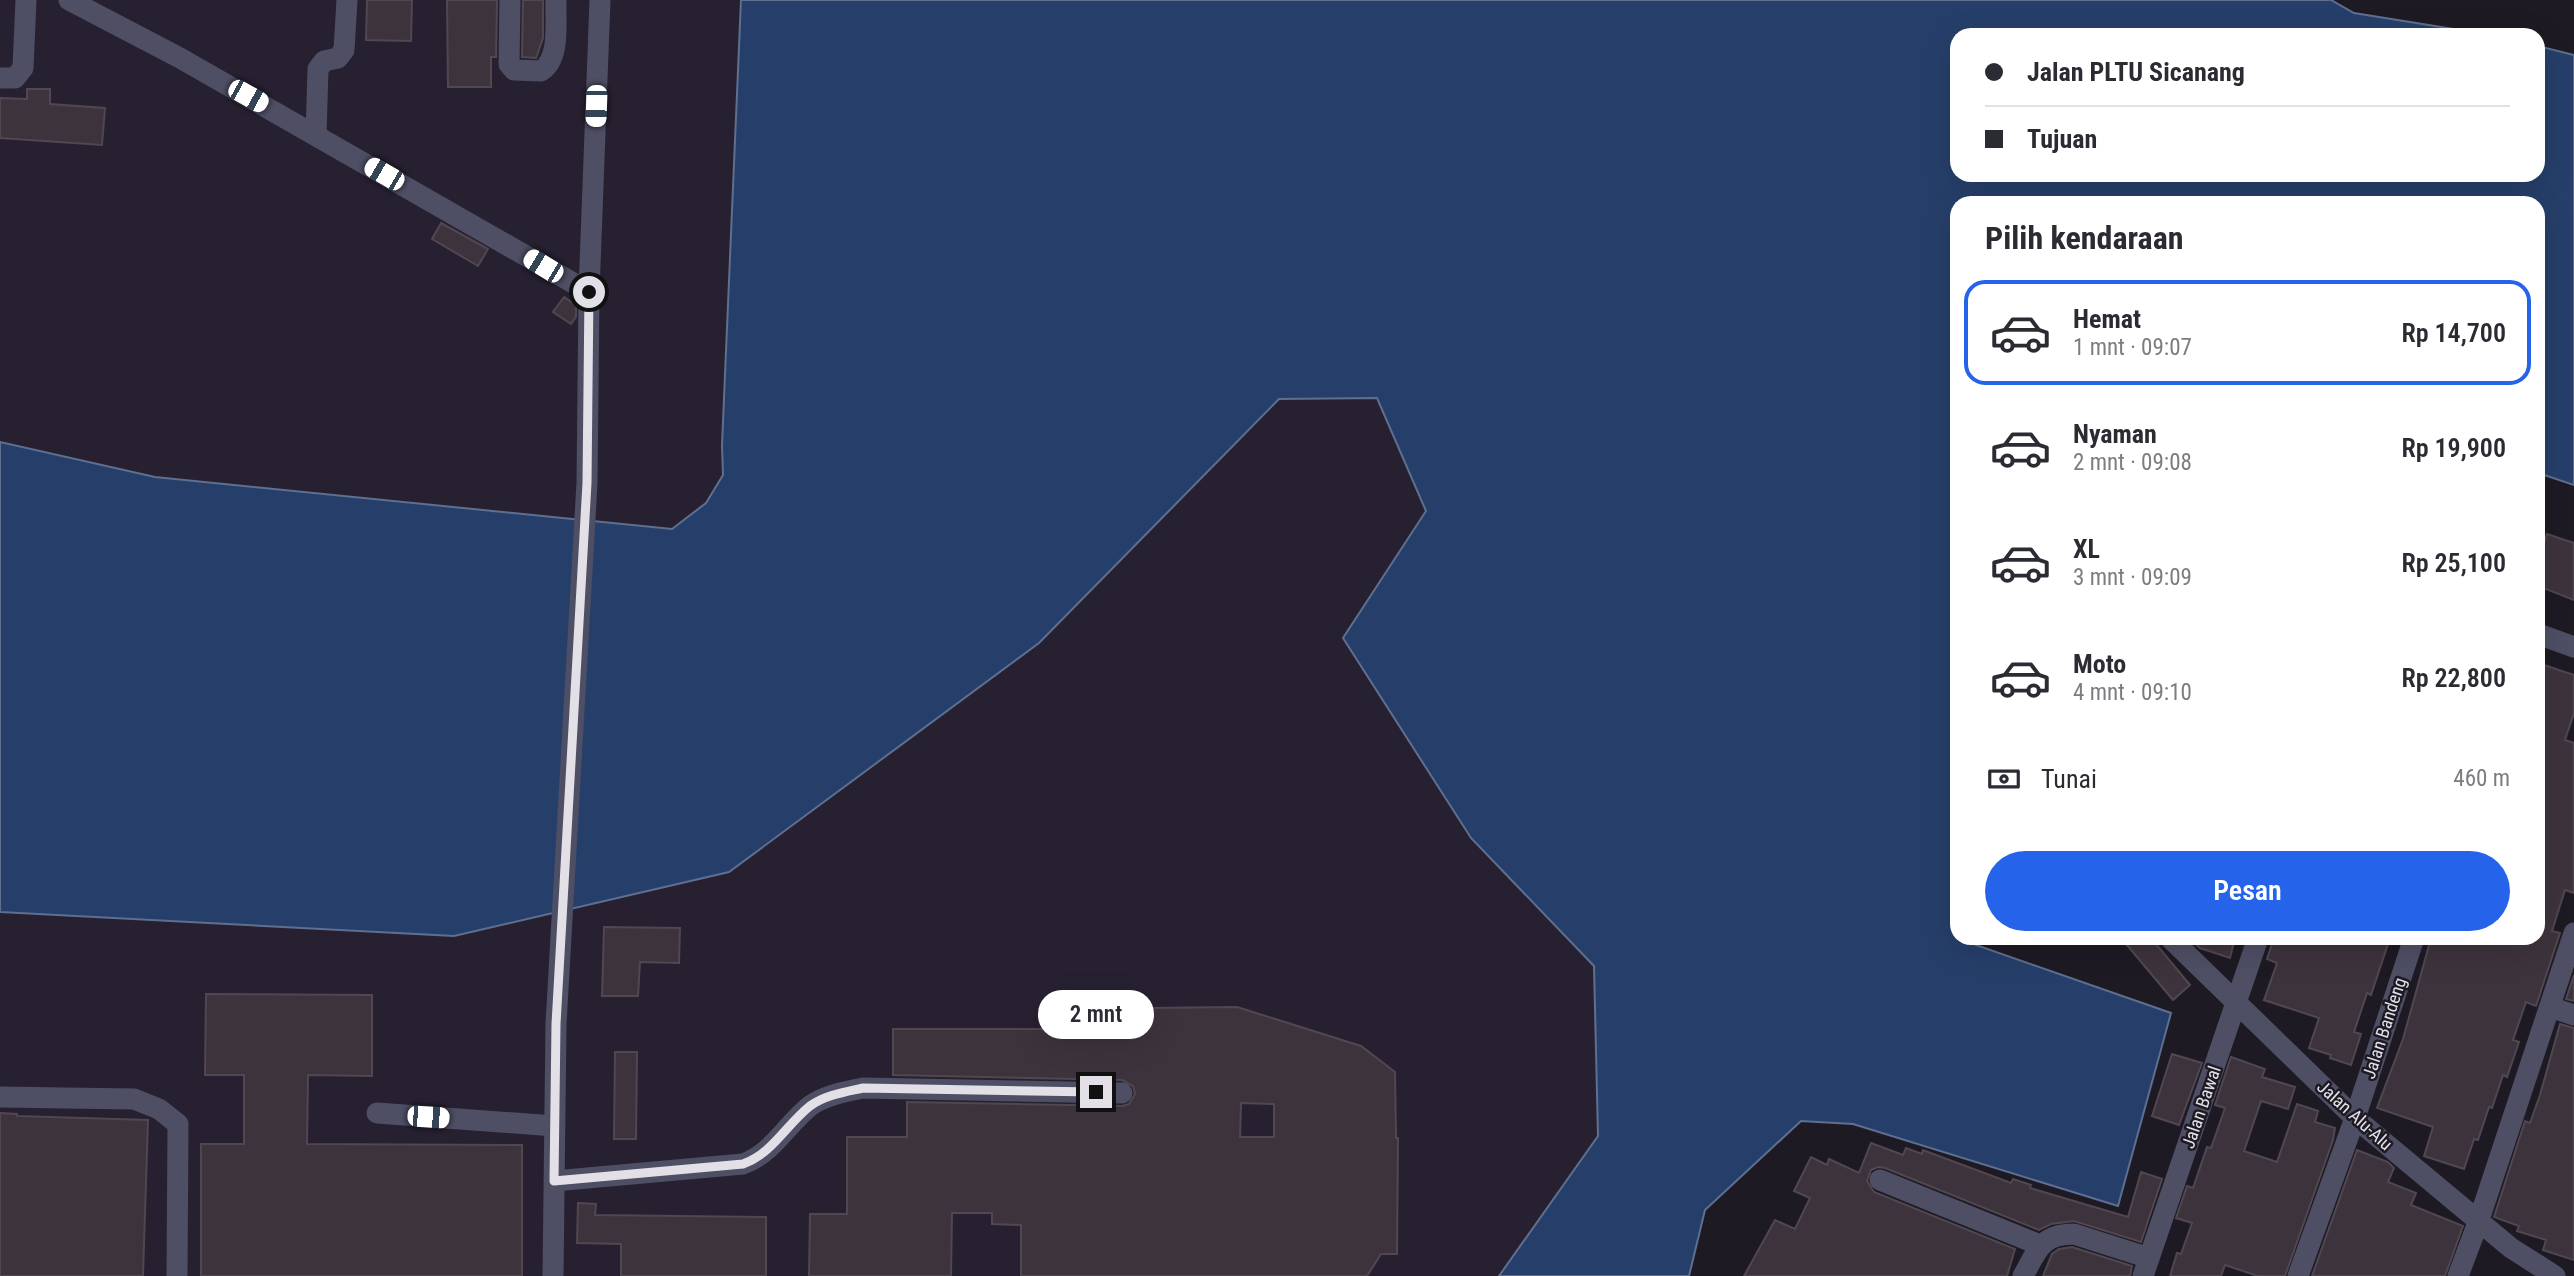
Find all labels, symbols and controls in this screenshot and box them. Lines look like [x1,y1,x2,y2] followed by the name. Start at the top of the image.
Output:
[2027,57,2245,87] text: Jalan PLTU Sicanang
[225,77,272,115] car
[585,85,608,127] car
[2027,124,2097,154] text: Tujuan
[361,154,408,194] car
[1985,219,2184,257] text: Pilih kendaraan
[520,246,567,286] car
[573,276,605,308] route start
[1989,301,2052,364] icon: car
[2073,304,2141,334] text: Hemat
[2401,318,2506,348] text: Rp 14,700
[2073,334,2192,361] text: 1 mnt · 09:07
[1989,416,2052,479] icon: car
[2073,419,2157,449] text: Nyaman
[2401,433,2506,463] text: Rp 19,900
[2073,449,2192,476] text: 2 mnt · 09:08
[1989,531,2052,594] icon: car
[2073,534,2100,564] text: XL
[2401,548,2506,578] text: Rp 25,100
[2073,564,2192,591] text: 3 mnt · 09:09
[1989,646,2052,709] icon: car
[2073,649,2126,679] text: Moto
[2401,663,2506,693] text: Rp 22,800
[2073,679,2192,706] text: 4 mnt · 09:10
[1985,760,2023,798] icon: cash
[2041,764,2097,794] text: Tunai
[2453,765,2510,792] text: 460 m
[1985,851,2510,931] button: Pesan
[2358,975,2410,1081] street label: Jalan Bandeng
[1038,990,1154,1040] callout: 2 mnt
[1070,1001,1122,1028] text: 2 mnt
[2177,1063,2225,1151] street label: Jalan Bawal
[1080,1076,1112,1108] route end
[2313,1076,2397,1154] street label: Jalan Alu-Alu
[407,1105,450,1129] car

